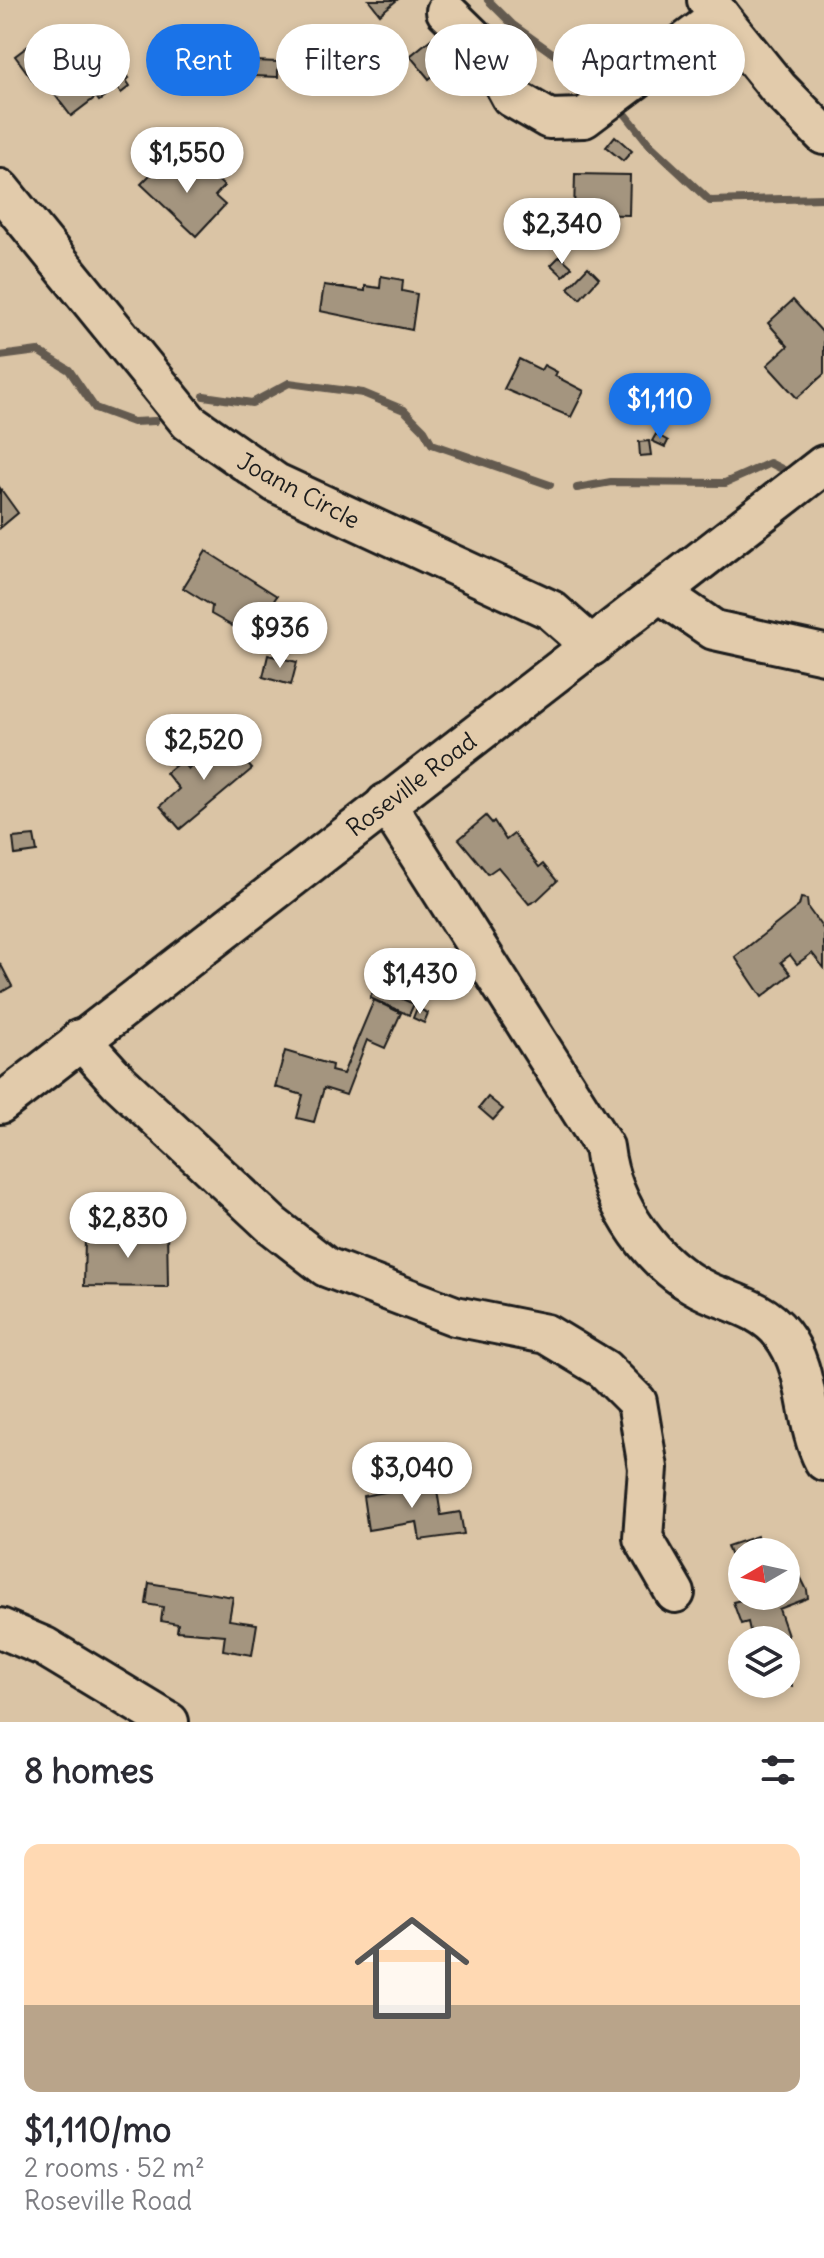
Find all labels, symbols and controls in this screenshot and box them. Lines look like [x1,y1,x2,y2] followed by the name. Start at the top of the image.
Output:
[24,24,130,96] chip: Buy
[146,24,260,96] chip: Rent
[276,24,409,96] chip: Filters
[425,24,537,96] chip: New
[553,24,745,96] chip: Apartment
[122,127,252,195] pin: $1,550
[149,136,225,169] text: $1,550
[497,198,627,266] pin: $2,340
[521,207,603,240] text: $2,340
[595,373,725,441] pin: $1,110
[627,382,693,415] text: $1,110
[233,445,365,535] street label: Joann Circle
[233,602,327,670] pin: $936
[250,611,310,644] text: $936
[139,714,269,782] pin: $2,520
[164,723,244,756] text: $2,520
[340,725,482,843] street label: Roseville Road
[355,948,485,1016] pin: $1,430
[382,957,458,990] text: $1,430
[63,1192,193,1260] pin: $2,830
[88,1201,168,1234] text: $2,830
[347,1442,477,1510] pin: $3,040
[370,1451,454,1484] text: $3,040
[728,1538,800,1610] north arrow
[728,1538,800,1698] map controls
[728,1626,800,1698] button: layers
[756,1748,800,1792] icon: filters
[24,1749,154,1792] text: 8 homes
[340,1896,484,2040] icon: home
[24,2108,171,2151] text: $1,110/mo
[24,2151,205,2184] text: 2 rooms · 52 m²
[24,2184,192,2217] text: Roseville Road

